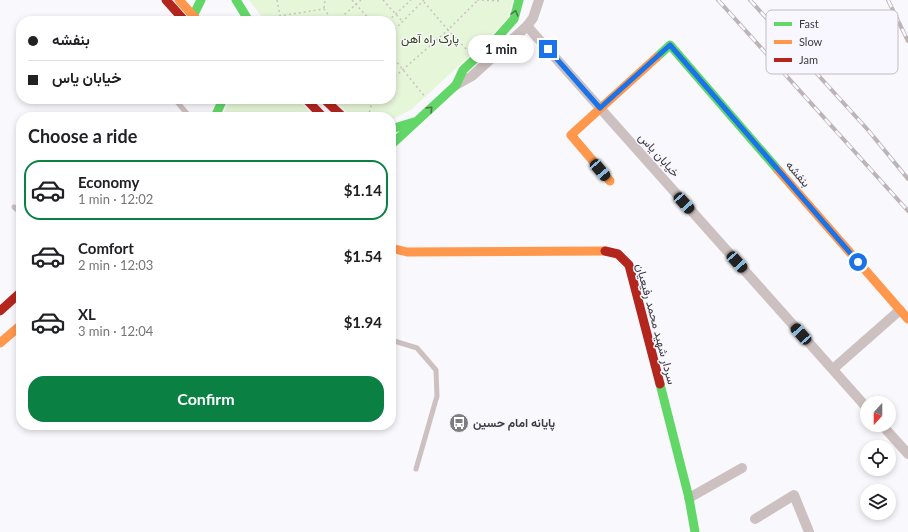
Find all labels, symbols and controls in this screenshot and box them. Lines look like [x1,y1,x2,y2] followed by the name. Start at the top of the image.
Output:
[510,10,519,17] one-way arrow
[766,10,898,74] legend
[799,17,819,30] text: Fast
[52,30,90,48] text: بنفشه
[401,31,459,47] park label: پارک راه آهن
[468,35,534,63] callout: 1 min
[799,35,823,48] text: Slow
[539,40,557,58] route end
[485,41,517,57] text: 1 min
[799,53,818,66] text: Jam
[52,68,122,86] text: خیابان یاس
[426,107,433,114] one-way arrow
[28,125,137,147] text: Choose a ride
[635,129,683,181] street label: خیابان یاس
[588,157,612,183] car
[783,157,814,190] street label: بنفشه
[30,172,66,208] icon: car
[78,173,139,191] text: Economy
[344,181,382,199] text: $1.14
[672,190,696,216] car
[78,191,153,207] text: 1 min · 12:02
[30,238,66,274] icon: car
[78,239,134,257] text: Comfort
[344,247,382,265] text: $1.54
[725,249,749,275] car
[849,253,867,271] route start
[78,257,153,273] text: 2 min · 12:03
[632,262,680,386] street label: سردار شهید محمد رفیعیان
[30,304,66,340] icon: car
[78,305,96,323] text: XL
[344,313,382,331] text: $1.94
[789,321,813,347] car
[78,323,153,339] text: 3 min · 12:04
[28,376,384,422] button: Confirm
[860,396,896,432] north arrow
[860,396,896,520] map controls
[448,412,470,434] bus stop icon: پایانه امام حسین
[473,415,555,431] place label: پایانه امام حسین
[860,440,896,476] button: locate
[860,484,896,520] button: layers

